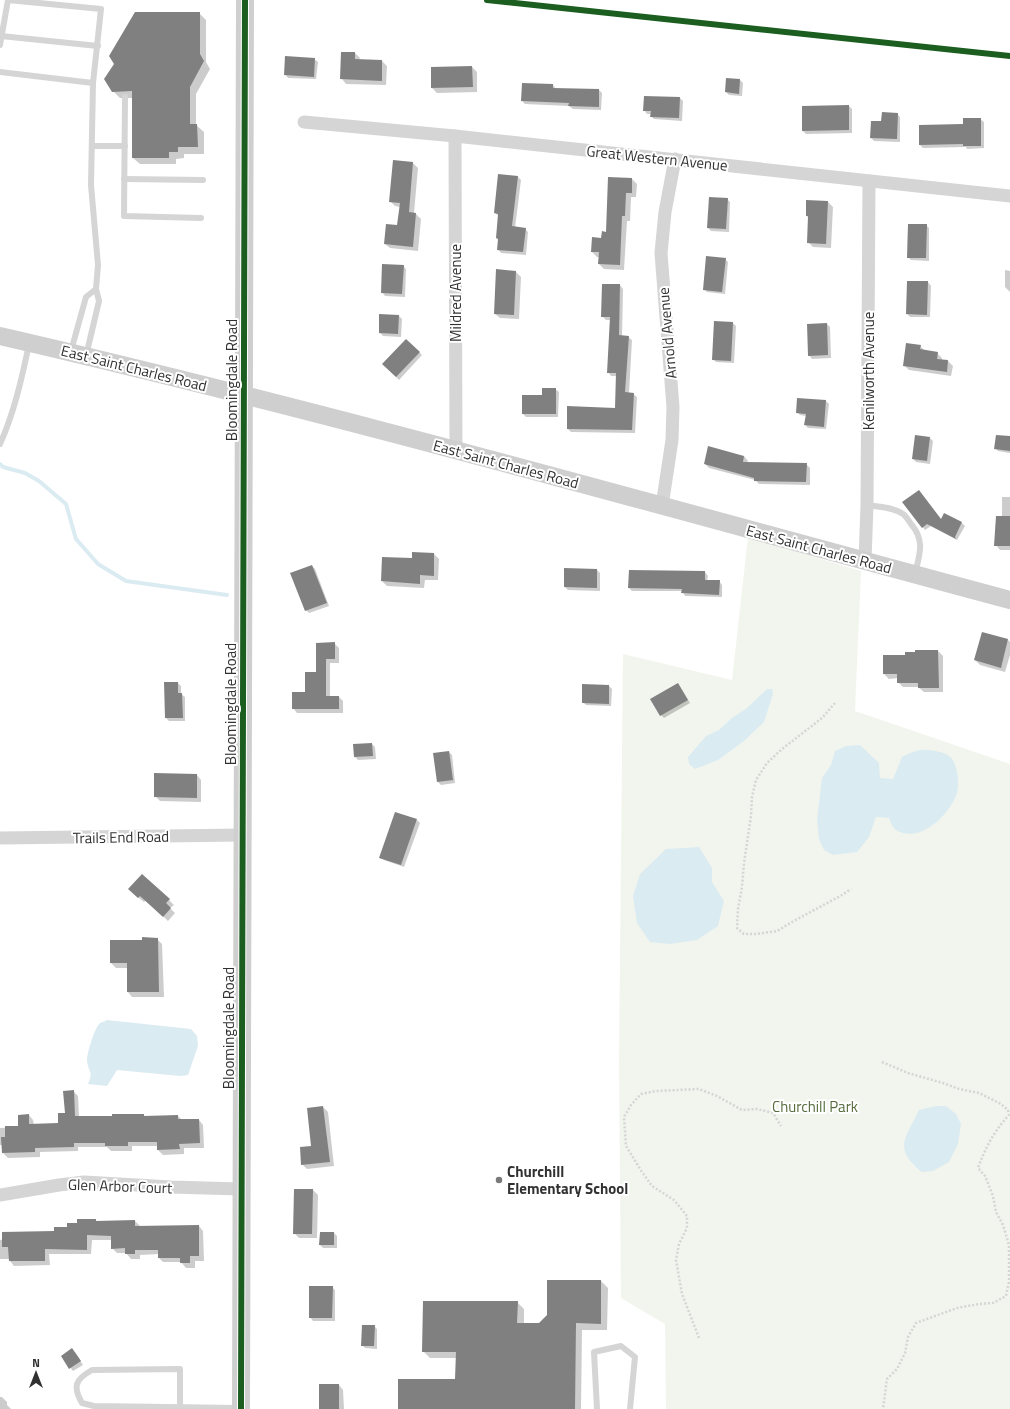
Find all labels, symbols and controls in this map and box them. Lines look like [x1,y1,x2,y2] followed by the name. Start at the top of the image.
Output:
[585,139,729,177] street label: Great Western Avenue
[444,244,467,342] street label: Mildred Avenue
[652,286,682,380] street label: Arnold Avenue
[857,312,880,430] street label: Kenilworth Avenue
[220,319,243,441] street label: Bloomingdale Road
[59,339,209,397] street label: East Saint Charles Road
[431,434,581,494] street label: East Saint Charles Road
[744,519,894,579] street label: East Saint Charles Road
[219,643,242,765] street label: Bloomingdale Road
[73,825,169,849] street label: Trails End Road
[217,967,240,1089] street label: Bloomingdale Road
[772,1095,858,1118] park label: Churchill Park
[507,1160,628,1200] place label: Churchill Elementary School
[67,1173,173,1199] street label: Glen Arbor Court
[494,1175,504,1185] marker: Churchill Elementary School
[16,1353,56,1393] north arrow
[32,1355,40,1371] text: N

